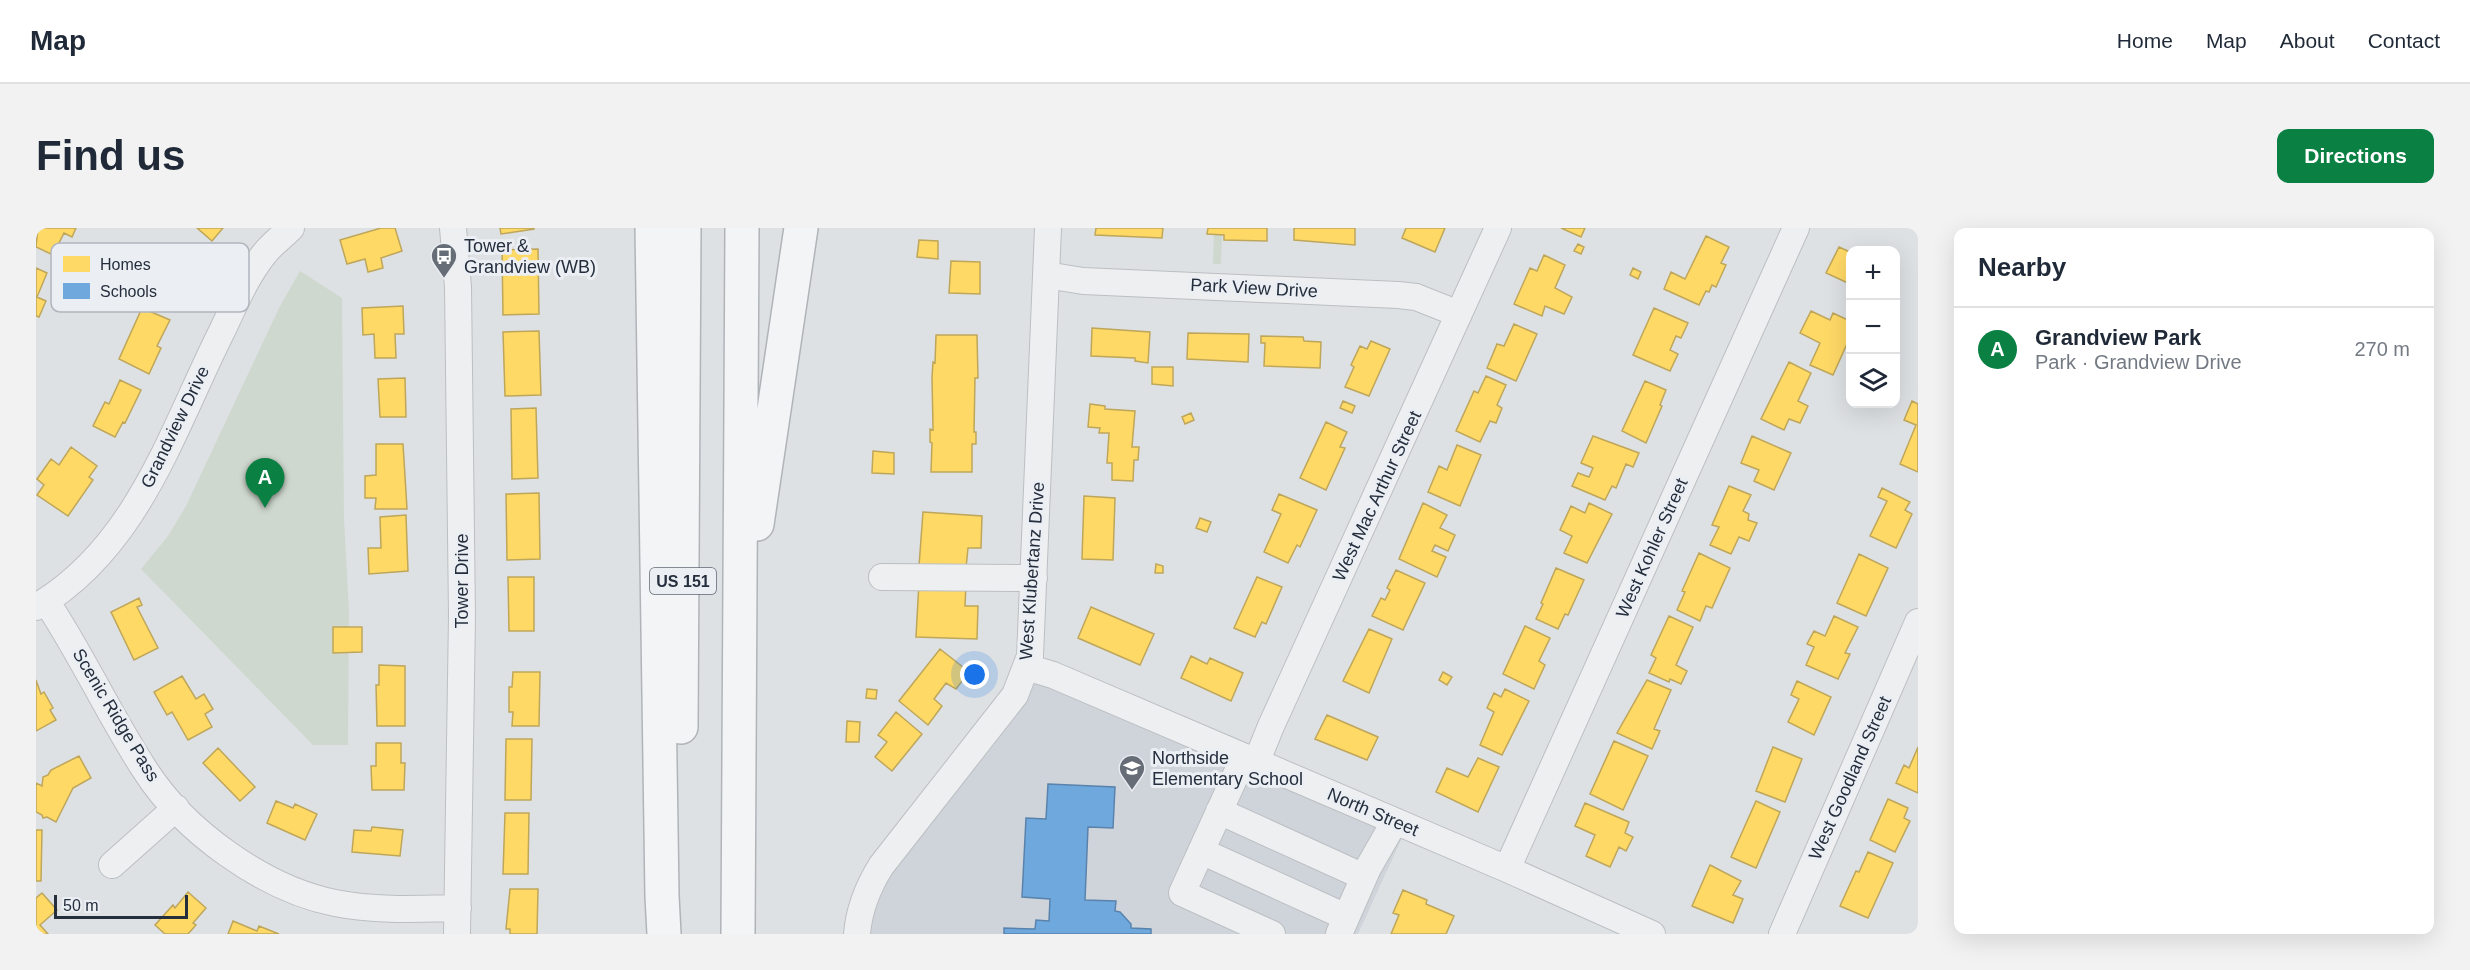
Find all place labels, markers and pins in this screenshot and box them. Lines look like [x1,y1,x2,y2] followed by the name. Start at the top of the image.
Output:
[464,236,596,277] place label: Tower & Grandview (WB)
[429,241,459,279] bus stop icon: Tower & Grandview (WB)
[246,458,284,508] pin: A
[1152,748,1303,789] place label: Northside Elementary School
[1117,753,1147,791] school or university icon: Northside Elementary School

